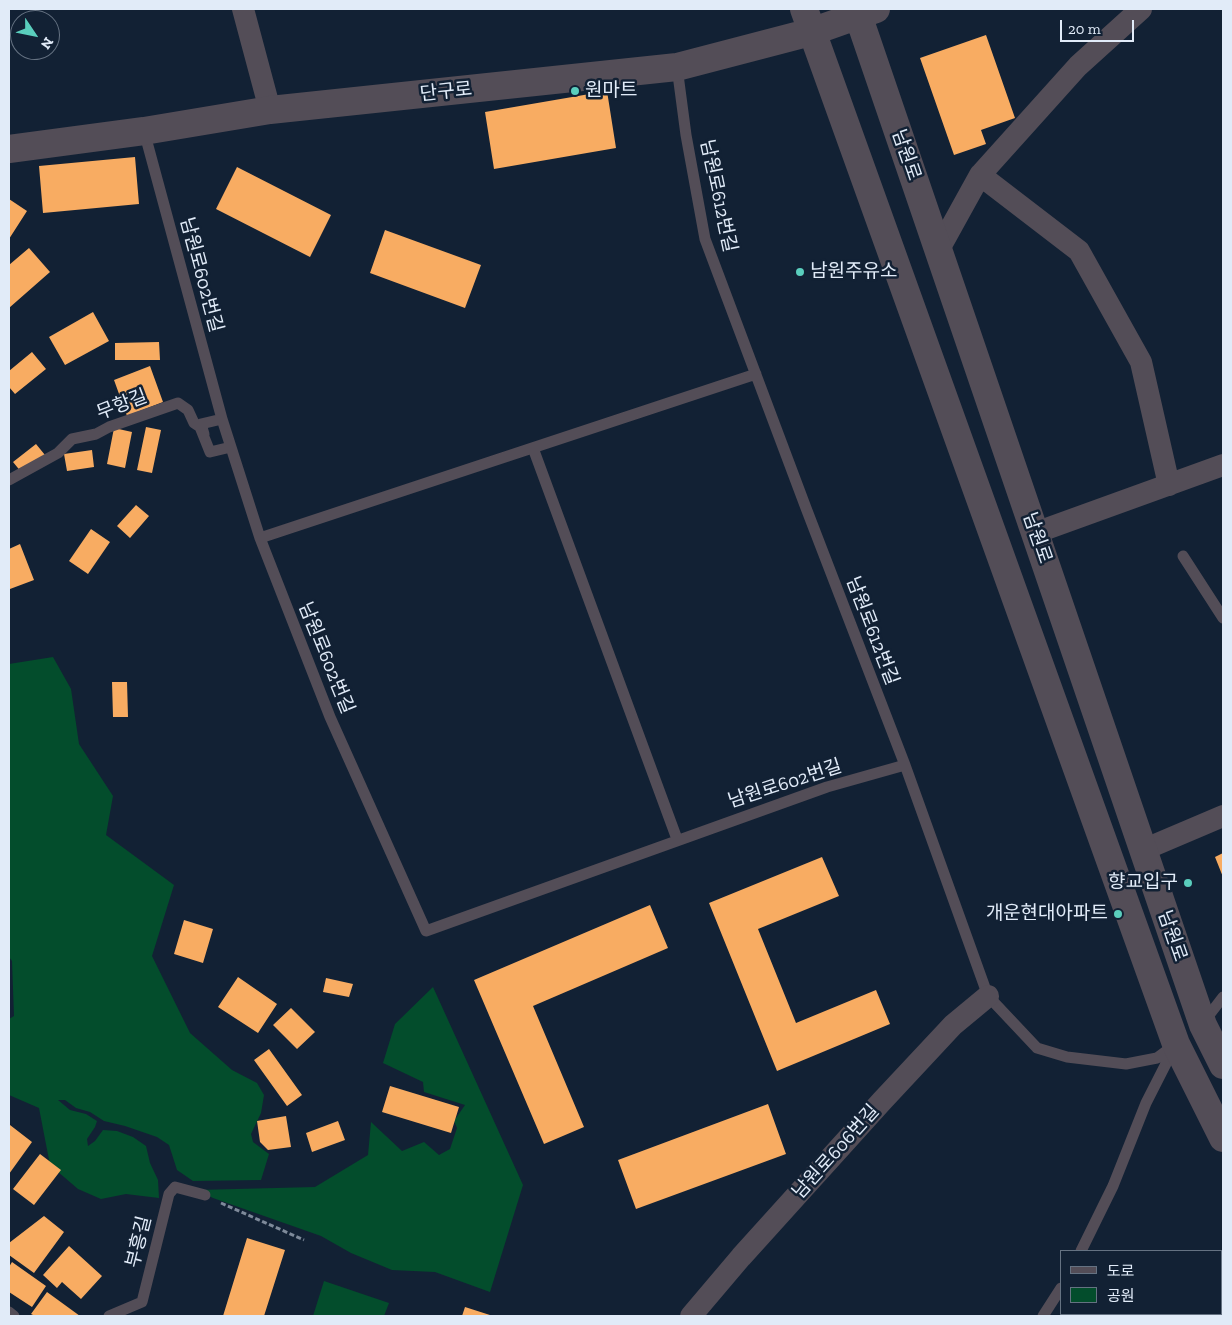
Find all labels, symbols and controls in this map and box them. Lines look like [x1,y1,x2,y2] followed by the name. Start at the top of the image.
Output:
[10,10,60,60] north arrow
[1062,10,1136,42] scale bar
[1068,20,1101,38] text: 20 m
[37,34,57,52] text: N
[419,78,473,106] street label: 단구로
[585,80,637,102] place label: 원마트
[569,85,581,97] marker: 원마트
[887,126,925,184] street label: 남원로
[695,138,741,254] street label: 남원로612번길
[175,215,227,335] street label: 남원로602번길
[810,261,897,283] place label: 남원주유소
[794,266,806,278] marker: 남원주유소
[93,385,151,425] street label: 무항길
[1018,509,1056,567] street label: 남원로
[841,573,903,689] street label: 남원로612번길
[293,599,359,717] street label: 남원로602번길
[725,755,845,813] street label: 남원로602번길
[1108,872,1178,894] place label: 향교입구
[1182,877,1194,889] marker: 향교입구
[986,903,1108,925] place label: 개운현대아파트
[1153,907,1191,965] street label: 남원로
[1112,908,1124,920] marker: 개운현대아파트
[788,1100,884,1204] street label: 남원로606번길
[122,1214,156,1270] street label: 부흥길
[1060,1250,1222,1315] legend
[1107,1262,1135,1280] text: 도로
[1107,1287,1135,1305] text: 공원

